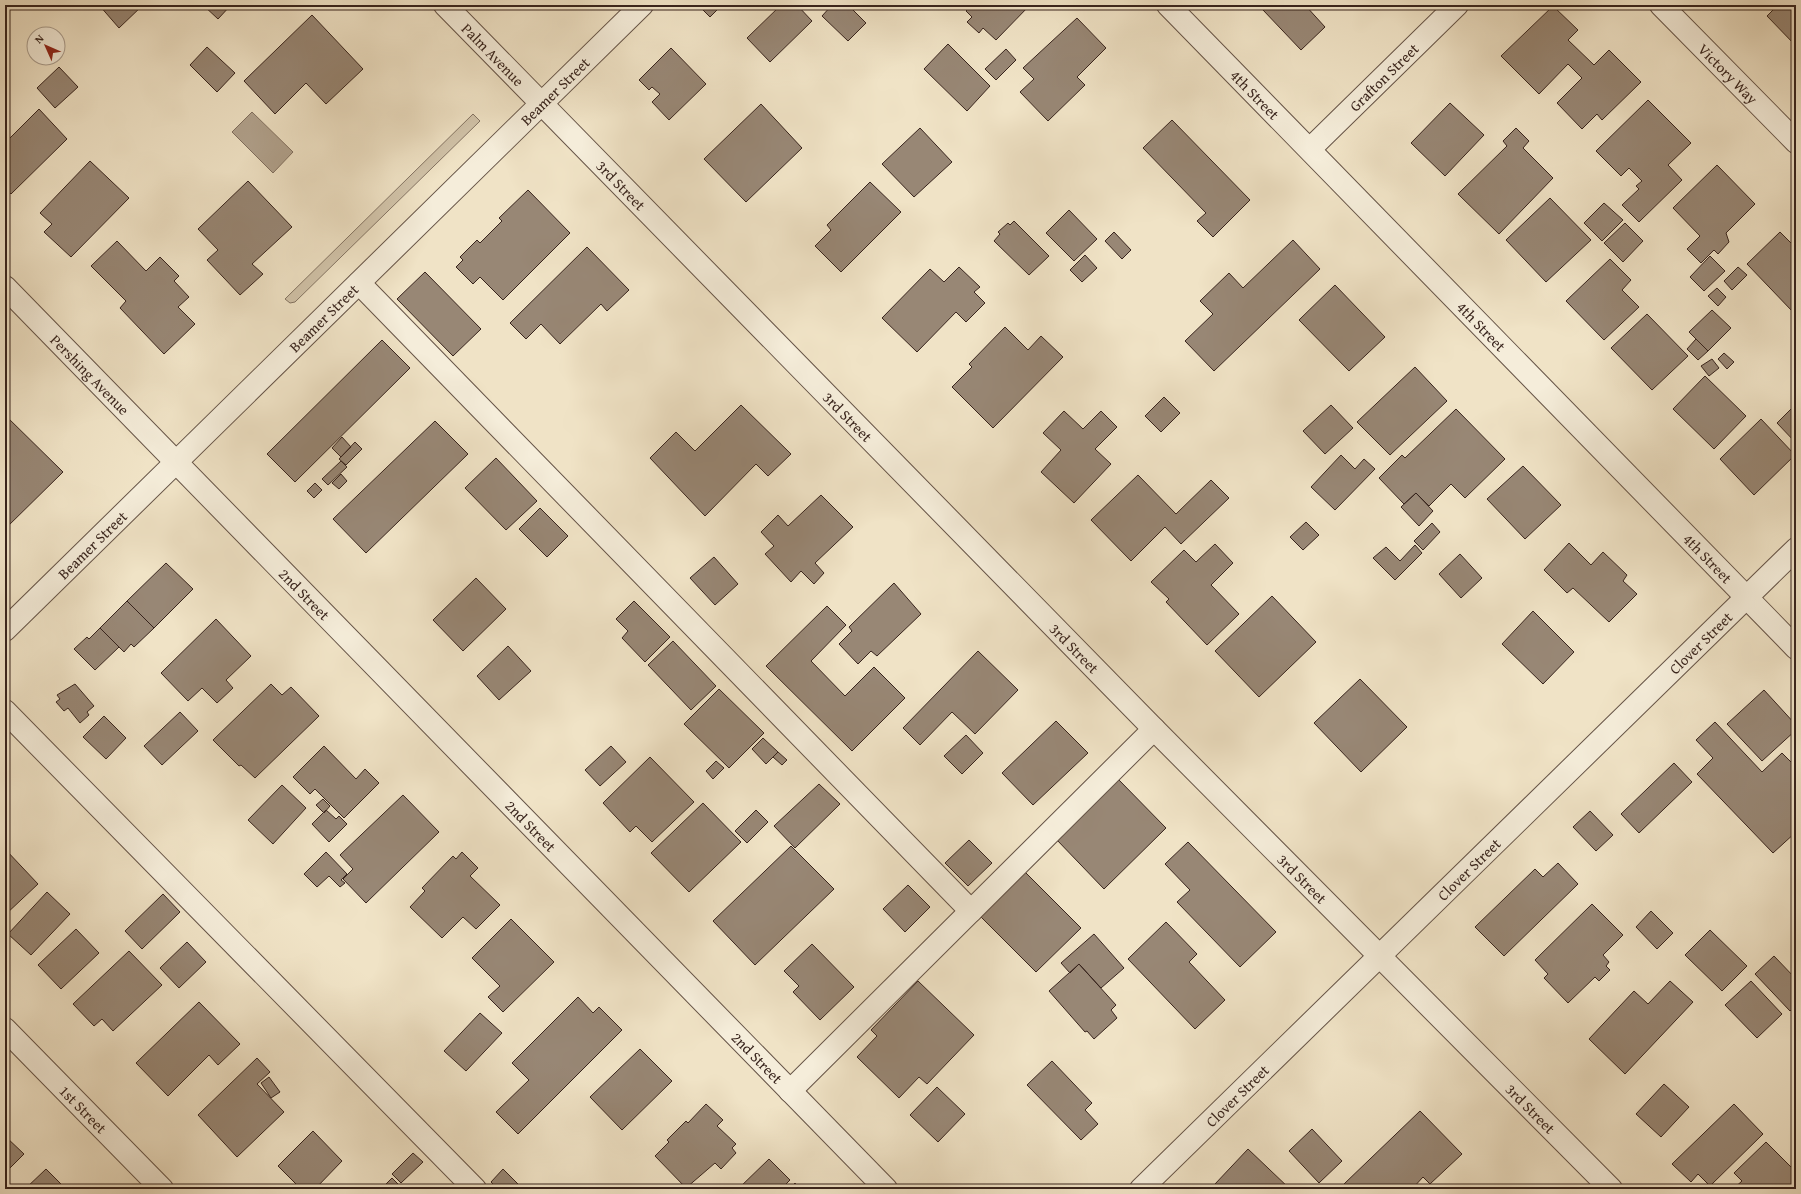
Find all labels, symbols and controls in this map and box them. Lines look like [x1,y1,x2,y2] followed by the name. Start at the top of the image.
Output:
[457,18,529,91] street label: Palm Avenue
[26,26,66,66] north arrow
[31,30,48,47] text: N
[1344,38,1423,116] street label: Grafton Street
[1694,38,1763,109] street label: Victory Way
[515,51,594,130] street label: Beamer Street
[1226,65,1285,125] street label: 4th Street
[592,155,651,215] street label: 3rd Street
[284,278,363,356] street label: Beamer Street
[1452,297,1511,356] street label: 4th Street
[46,329,135,419] street label: Pershing Avenue
[819,387,878,447] street label: 3rd Street
[53,505,132,583] street label: Beamer Street
[1679,528,1738,588] street label: 4th Street
[275,563,335,625] street label: 2nd Street
[1664,606,1737,678] street label: Clover Street
[1045,618,1105,678] street label: 3rd Street
[501,795,562,857] street label: 2nd Street
[1432,832,1506,905] street label: Clover Street
[1273,849,1332,909] street label: 3rd Street
[727,1027,788,1089] street label: 2nd Street
[1200,1059,1274,1131] street label: Clover Street
[1501,1079,1561,1138] street label: 3rd Street
[55,1080,112,1138] street label: 1st Street

